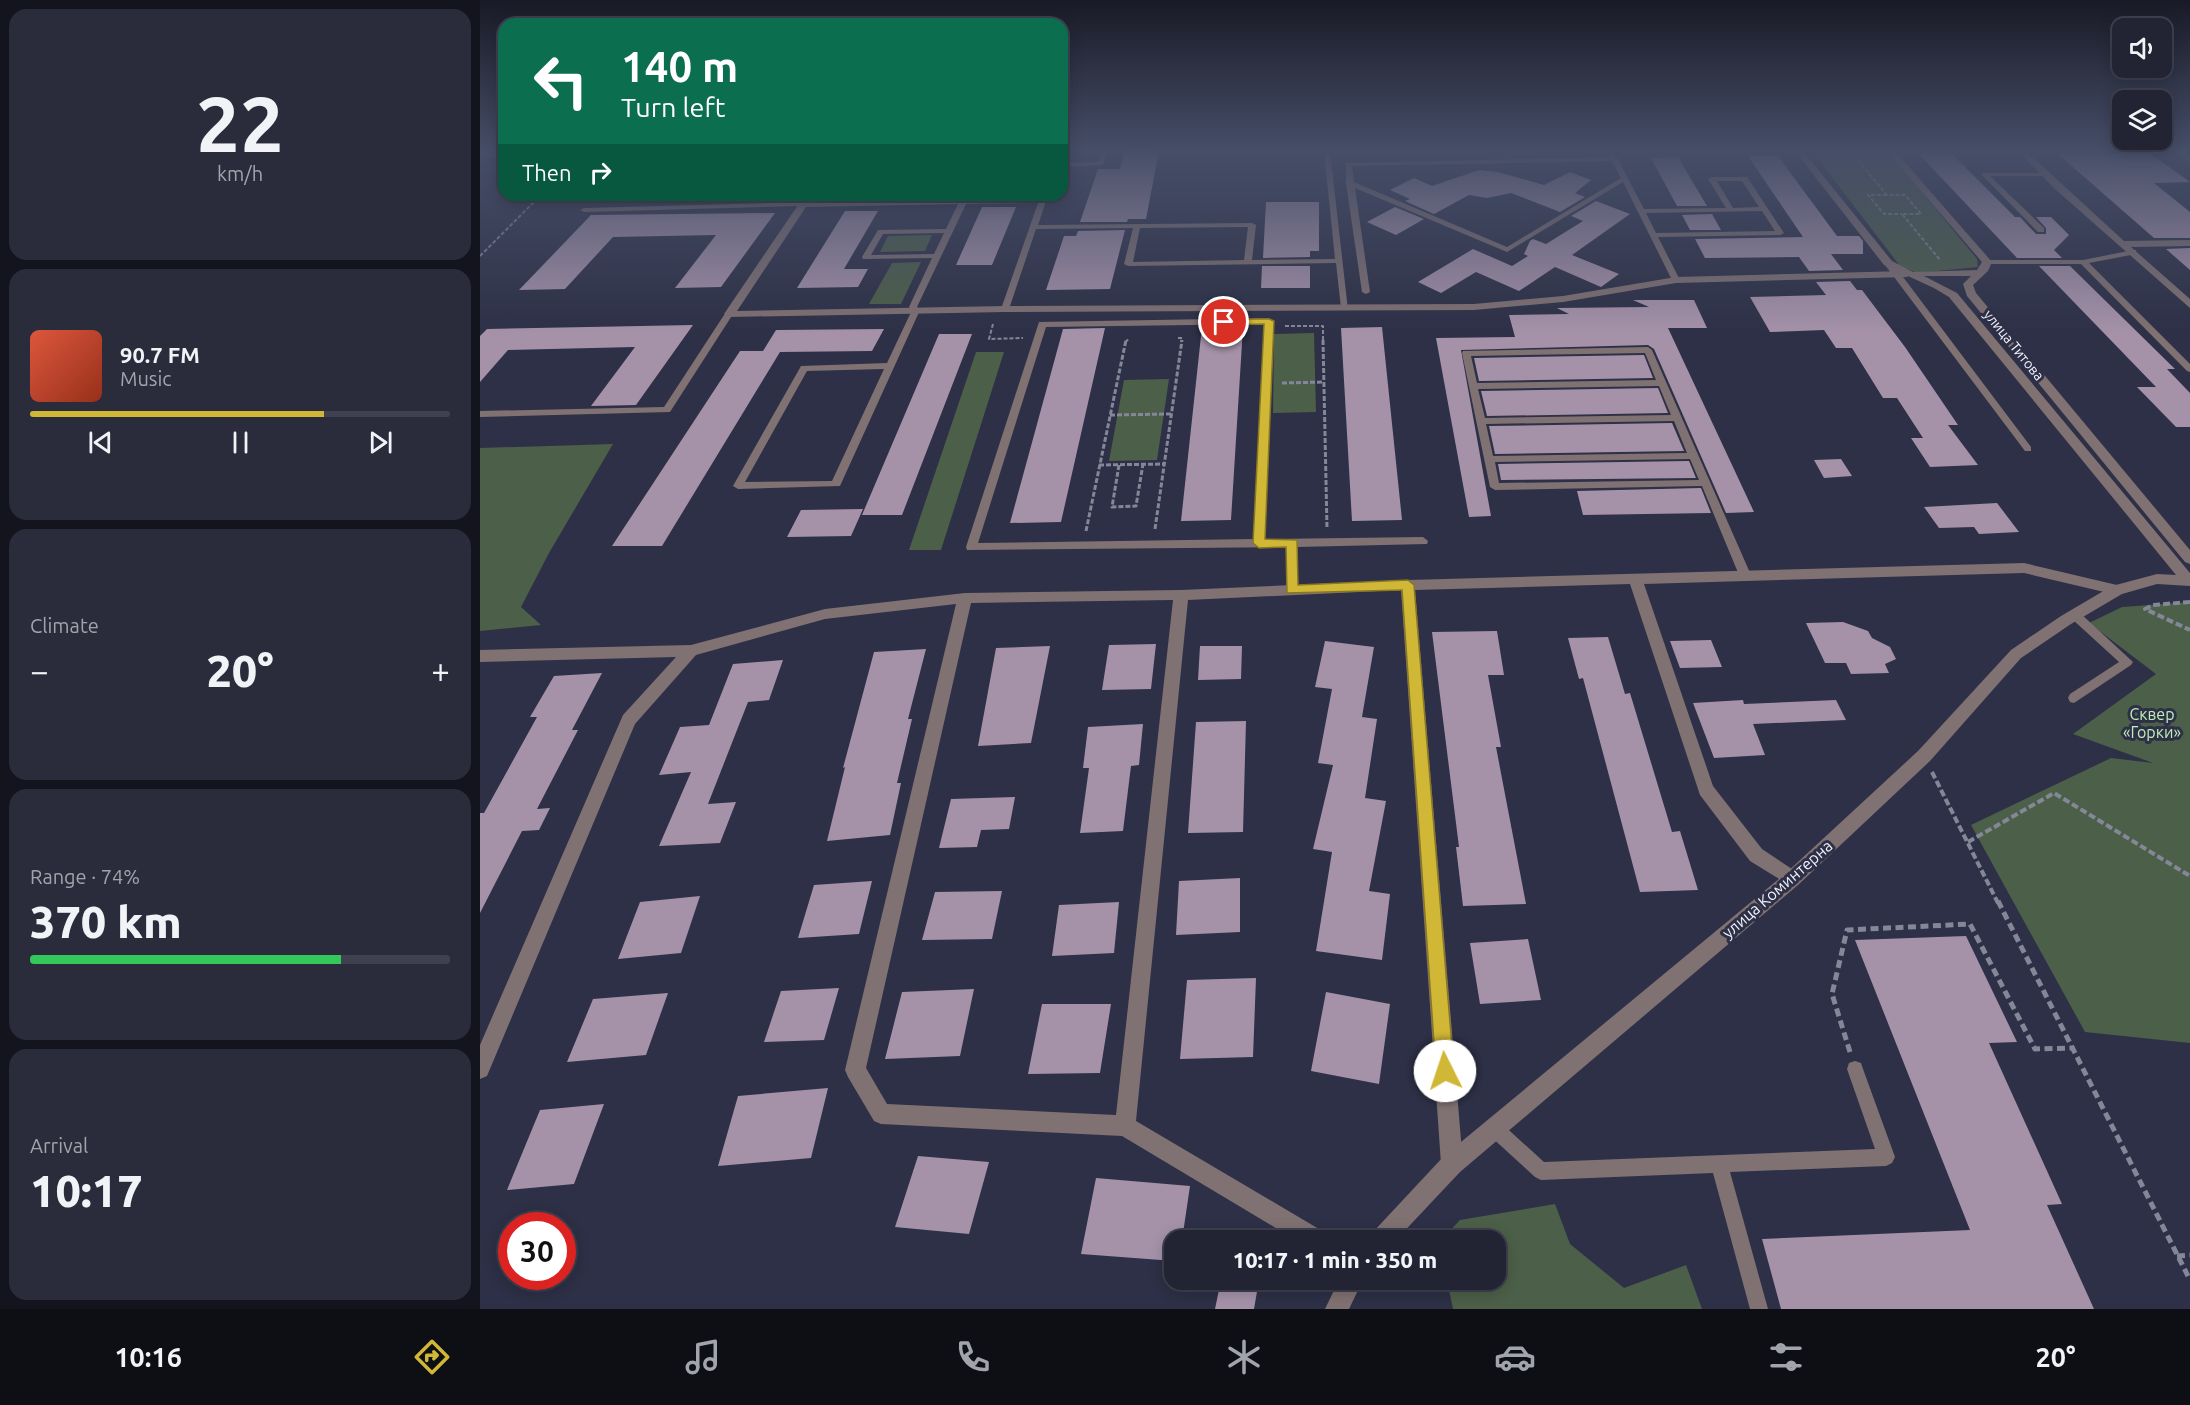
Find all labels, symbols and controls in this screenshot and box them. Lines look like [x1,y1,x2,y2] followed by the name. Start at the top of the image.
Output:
[2112,18,2172,150] map controls
[2112,18,2172,78] button: sound
[522,42,600,120] icon: left
[621,43,738,90] text: 140 m
[196,79,284,167] text: 22
[2112,90,2172,150] button: layers
[621,92,725,122] text: Turn left
[584,156,617,189] icon: right
[522,160,572,185] text: Then
[217,162,263,185] text: km/h
[1198,296,1249,347] pin
[1207,305,1240,338] icon: arrive
[1981,306,2047,384] street label: улица Титова
[120,342,200,367] text: 90.7 FM
[120,367,172,390] text: Music
[84,426,117,459] icon: previous
[224,426,257,459] icon: pause
[364,426,397,459] icon: next
[30,614,99,637] text: Climate
[206,645,274,696] text: 20°
[30,652,49,689] text: −
[431,652,450,689] text: +
[2123,705,2181,741] park label: Сквер «Горки»
[1718,836,1836,942] street label: улица Коминтерна
[30,865,140,888] text: Range · 74%
[30,896,182,947] text: 370 km
[1413,1039,1477,1103] position arrow
[30,1134,88,1157] text: Arrival
[30,1165,143,1216] text: 10:17
[498,1212,576,1290] speed limit sign: 30
[1233,1247,1437,1272] text: 10:17 · 1 min · 350 m
[411,1336,453,1378] icon: directions
[682,1336,724,1378] icon: music
[952,1336,994,1378] icon: phone
[1223,1336,1265,1378] icon: climate
[1494,1336,1536,1378] icon: car
[1765,1336,1807,1378] icon: filters
[114,1342,182,1372] text: 10:16
[2036,1342,2076,1372] text: 20°

